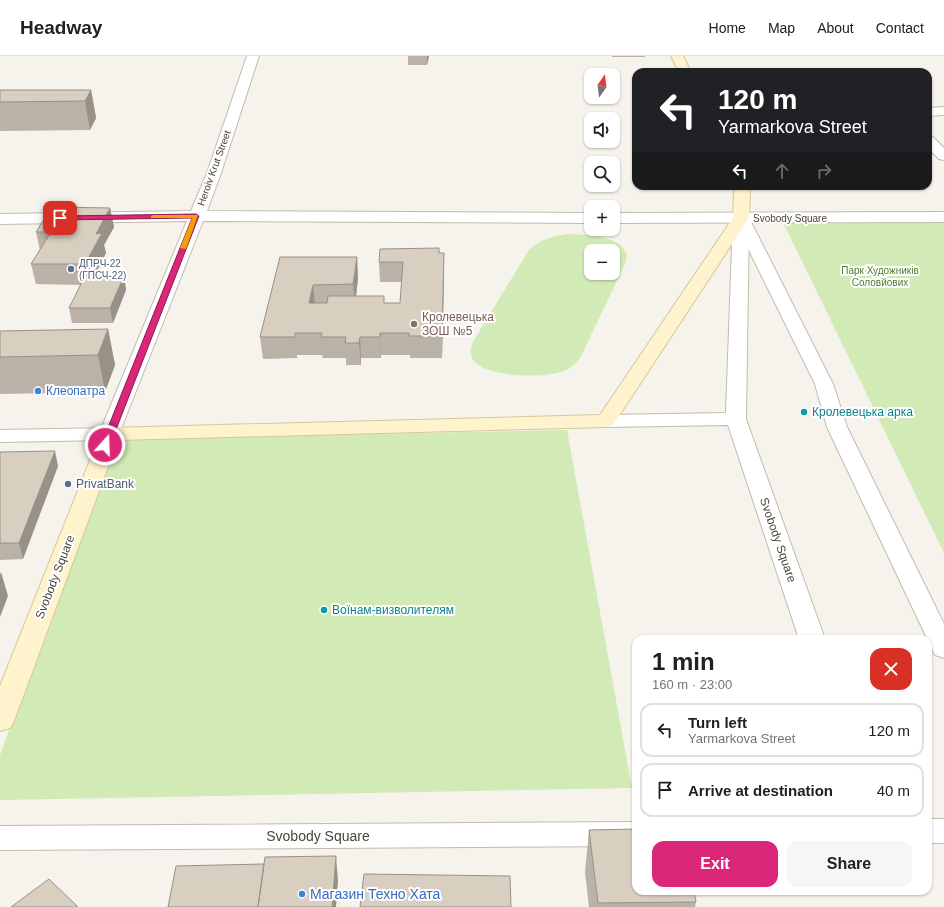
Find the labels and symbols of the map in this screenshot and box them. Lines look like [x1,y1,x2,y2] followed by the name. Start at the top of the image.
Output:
[584,68,620,104] north arrow
[195,129,233,207] street label: Heroiv Krut Street
[43,201,77,235] pin
[753,213,827,224] street label: Svobody Square
[79,258,126,281] place label: ДПРЧ-22 (ГПСЧ-22)
[66,264,76,274] marker: ДПРЧ-22 (ГПСЧ-22)
[841,265,919,288] park label: Парк Художників Соловйових
[422,310,494,338] place label: Кролевецька ЗОШ №5
[409,319,419,329] marker: Кролевецька ЗОШ №5
[46,384,105,398] place label: Клеопатра
[33,386,43,396] marker: Клеопатра
[812,405,913,419] place label: Кролевецька арка
[799,407,809,417] marker: Кролевецька арка
[84,424,126,466] position arrow
[76,477,135,491] place label: PrivatBank
[63,479,73,489] marker: PrivatBank
[757,496,799,585] street label: Svobody Square
[33,533,78,621] street label: Svobody Square
[332,603,454,617] place label: Воїнам-визволителям
[319,605,329,615] marker: Воїнам-визволителям
[266,828,370,844] street label: Svobody Square
[310,886,441,902] place label: Магазин Техно Хата
[297,889,307,899] marker: Магазин Техно Хата

